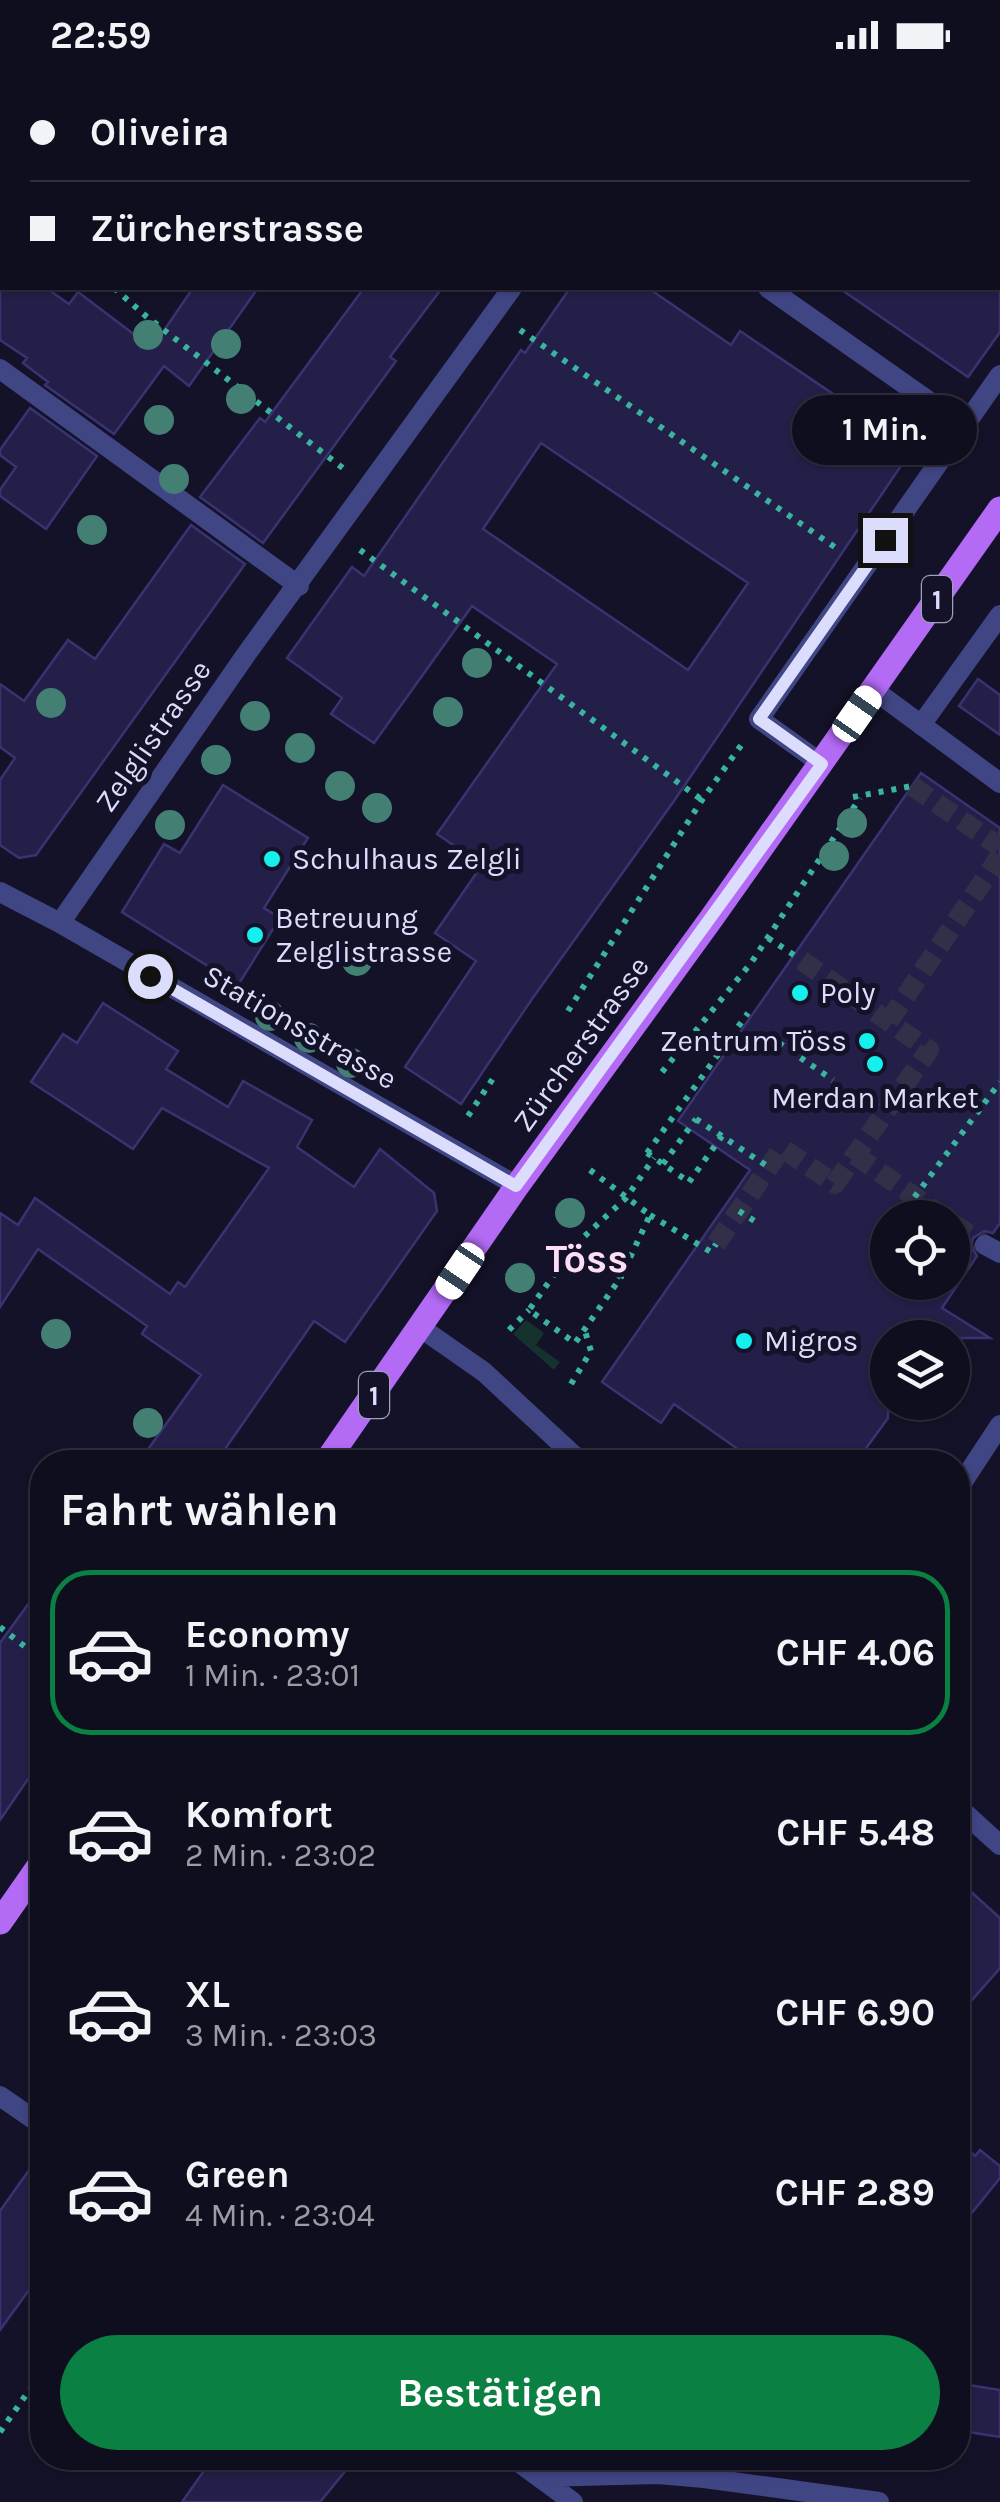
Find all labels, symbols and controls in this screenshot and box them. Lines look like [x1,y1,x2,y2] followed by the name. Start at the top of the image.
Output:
[50,13,152,58] text: 22:59
[90,110,229,155] text: Oliveira
[90,206,364,251] text: Zürcherstrasse
[792,395,978,465] callout: 1 Min.
[842,411,927,448] text: 1 Min.
[863,518,908,563] route end
[922,576,952,622] road number: 1
[87,653,219,819] street label: Zelglistrasse
[828,681,886,747] car
[292,841,522,877] place label: Schulhaus Zelgli
[261,848,283,870] marker: Schulhaus Zelgli
[275,900,452,970] place label: Betreuung Zelglistrasse
[244,924,266,946] marker: Betreuung Zelglistrasse
[505,949,657,1139] street label: Zürcherstrasse
[128,954,173,999] route start
[197,957,403,1097] street label: Stationsstrasse
[820,975,875,1011] place label: Poly
[789,982,811,1004] marker: Poly
[660,1023,847,1059] place label: Zentrum Töss
[856,1030,878,1052] marker: Zentrum Töss
[864,1053,886,1075] marker: Merdan Market
[771,1080,979,1116] place label: Merdan Market
[870,1200,970,1420] map controls
[870,1200,970,1300] button: locate
[546,1235,628,1282] district label: Töss
[431,1238,489,1304] car
[870,1320,970,1420] button: layers
[764,1323,858,1359] place label: Migros
[733,1330,755,1352] marker: Migros
[359,1372,389,1418] road number: 1
[60,1484,339,1536] text: Fahrt wählen
[65,1608,155,1698] icon: car
[185,1612,349,1657] text: Economy
[776,1630,935,1675] text: CHF 4.06
[185,1657,360,1694] text: 1 Min. · 23:01
[65,1788,155,1878] icon: car
[185,1792,333,1837] text: Komfort
[776,1810,935,1855] text: CHF 5.48
[185,1837,376,1874] text: 2 Min. · 23:02
[65,1968,155,2058] icon: car
[185,1972,230,2017] text: XL
[775,1990,935,2035] text: CHF 6.90
[185,2017,377,2054] text: 3 Min. · 23:03
[65,2148,155,2238] icon: car
[185,2152,290,2197] text: Green
[775,2170,935,2215] text: CHF 2.89
[185,2197,375,2234] text: 4 Min. · 23:04
[60,2335,940,2450] button: Bestätigen

